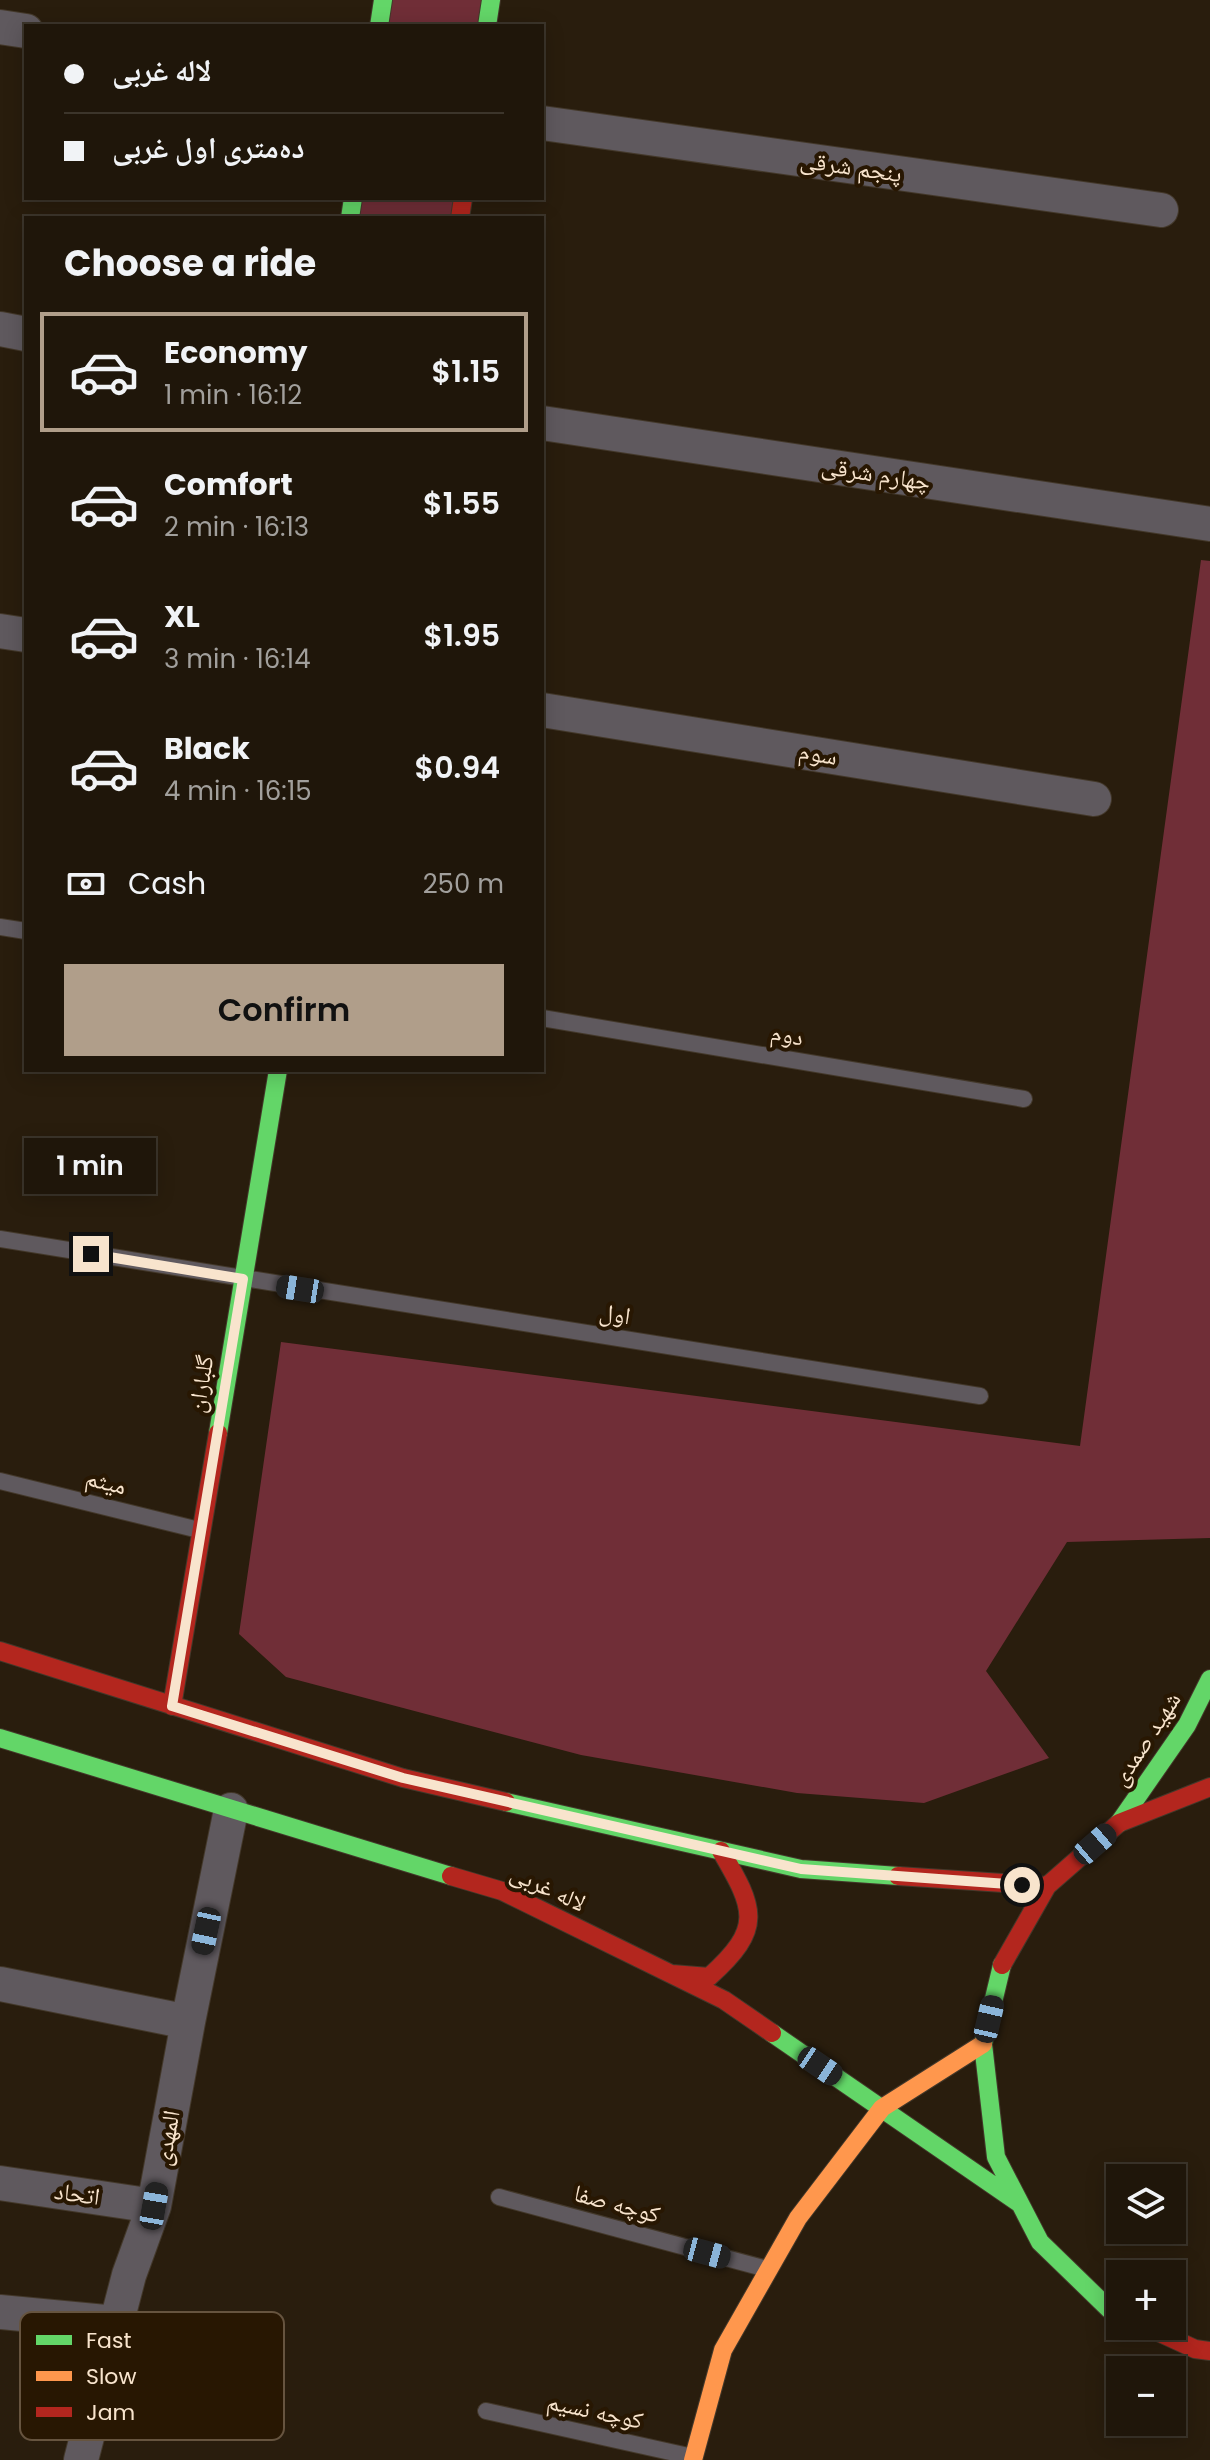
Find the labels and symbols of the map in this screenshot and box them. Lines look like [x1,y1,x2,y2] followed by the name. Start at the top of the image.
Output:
[798,143,904,190] street label: پنجم شرقی
[819,449,933,498] street label: چهارم شرقی
[796,734,840,773] street label: سوم
[768,1015,806,1054] street label: دوم
[25,1138,157,1194] callout: 1 min
[73,1236,109,1272] route end
[274,1273,326,1305] car
[597,1295,633,1332] street label: اول
[180,1353,221,1415] street label: گلباران
[82,1461,130,1502] street label: میثم
[1103,1685,1188,1792] street label: شهید صمدی
[1069,1819,1121,1869] car
[505,1856,591,1919] street label: لاله غربی
[1004,1867,1040,1903] route start
[189,1905,223,1957] car
[972,1993,1006,2045] car
[793,2043,847,2089] car
[145,2107,188,2168] street label: المهدی
[52,2174,102,2213] street label: اتحاد
[570,2176,664,2231] street label: کوچه صفا
[138,2180,170,2232] car
[681,2235,733,2271] car
[20,2312,284,2440] legend
[86,2325,131,2356] text: Fast
[86,2361,136,2392] text: Slow
[544,2384,646,2437] street label: کوچه نسیم
[86,2397,135,2428] text: Jam

